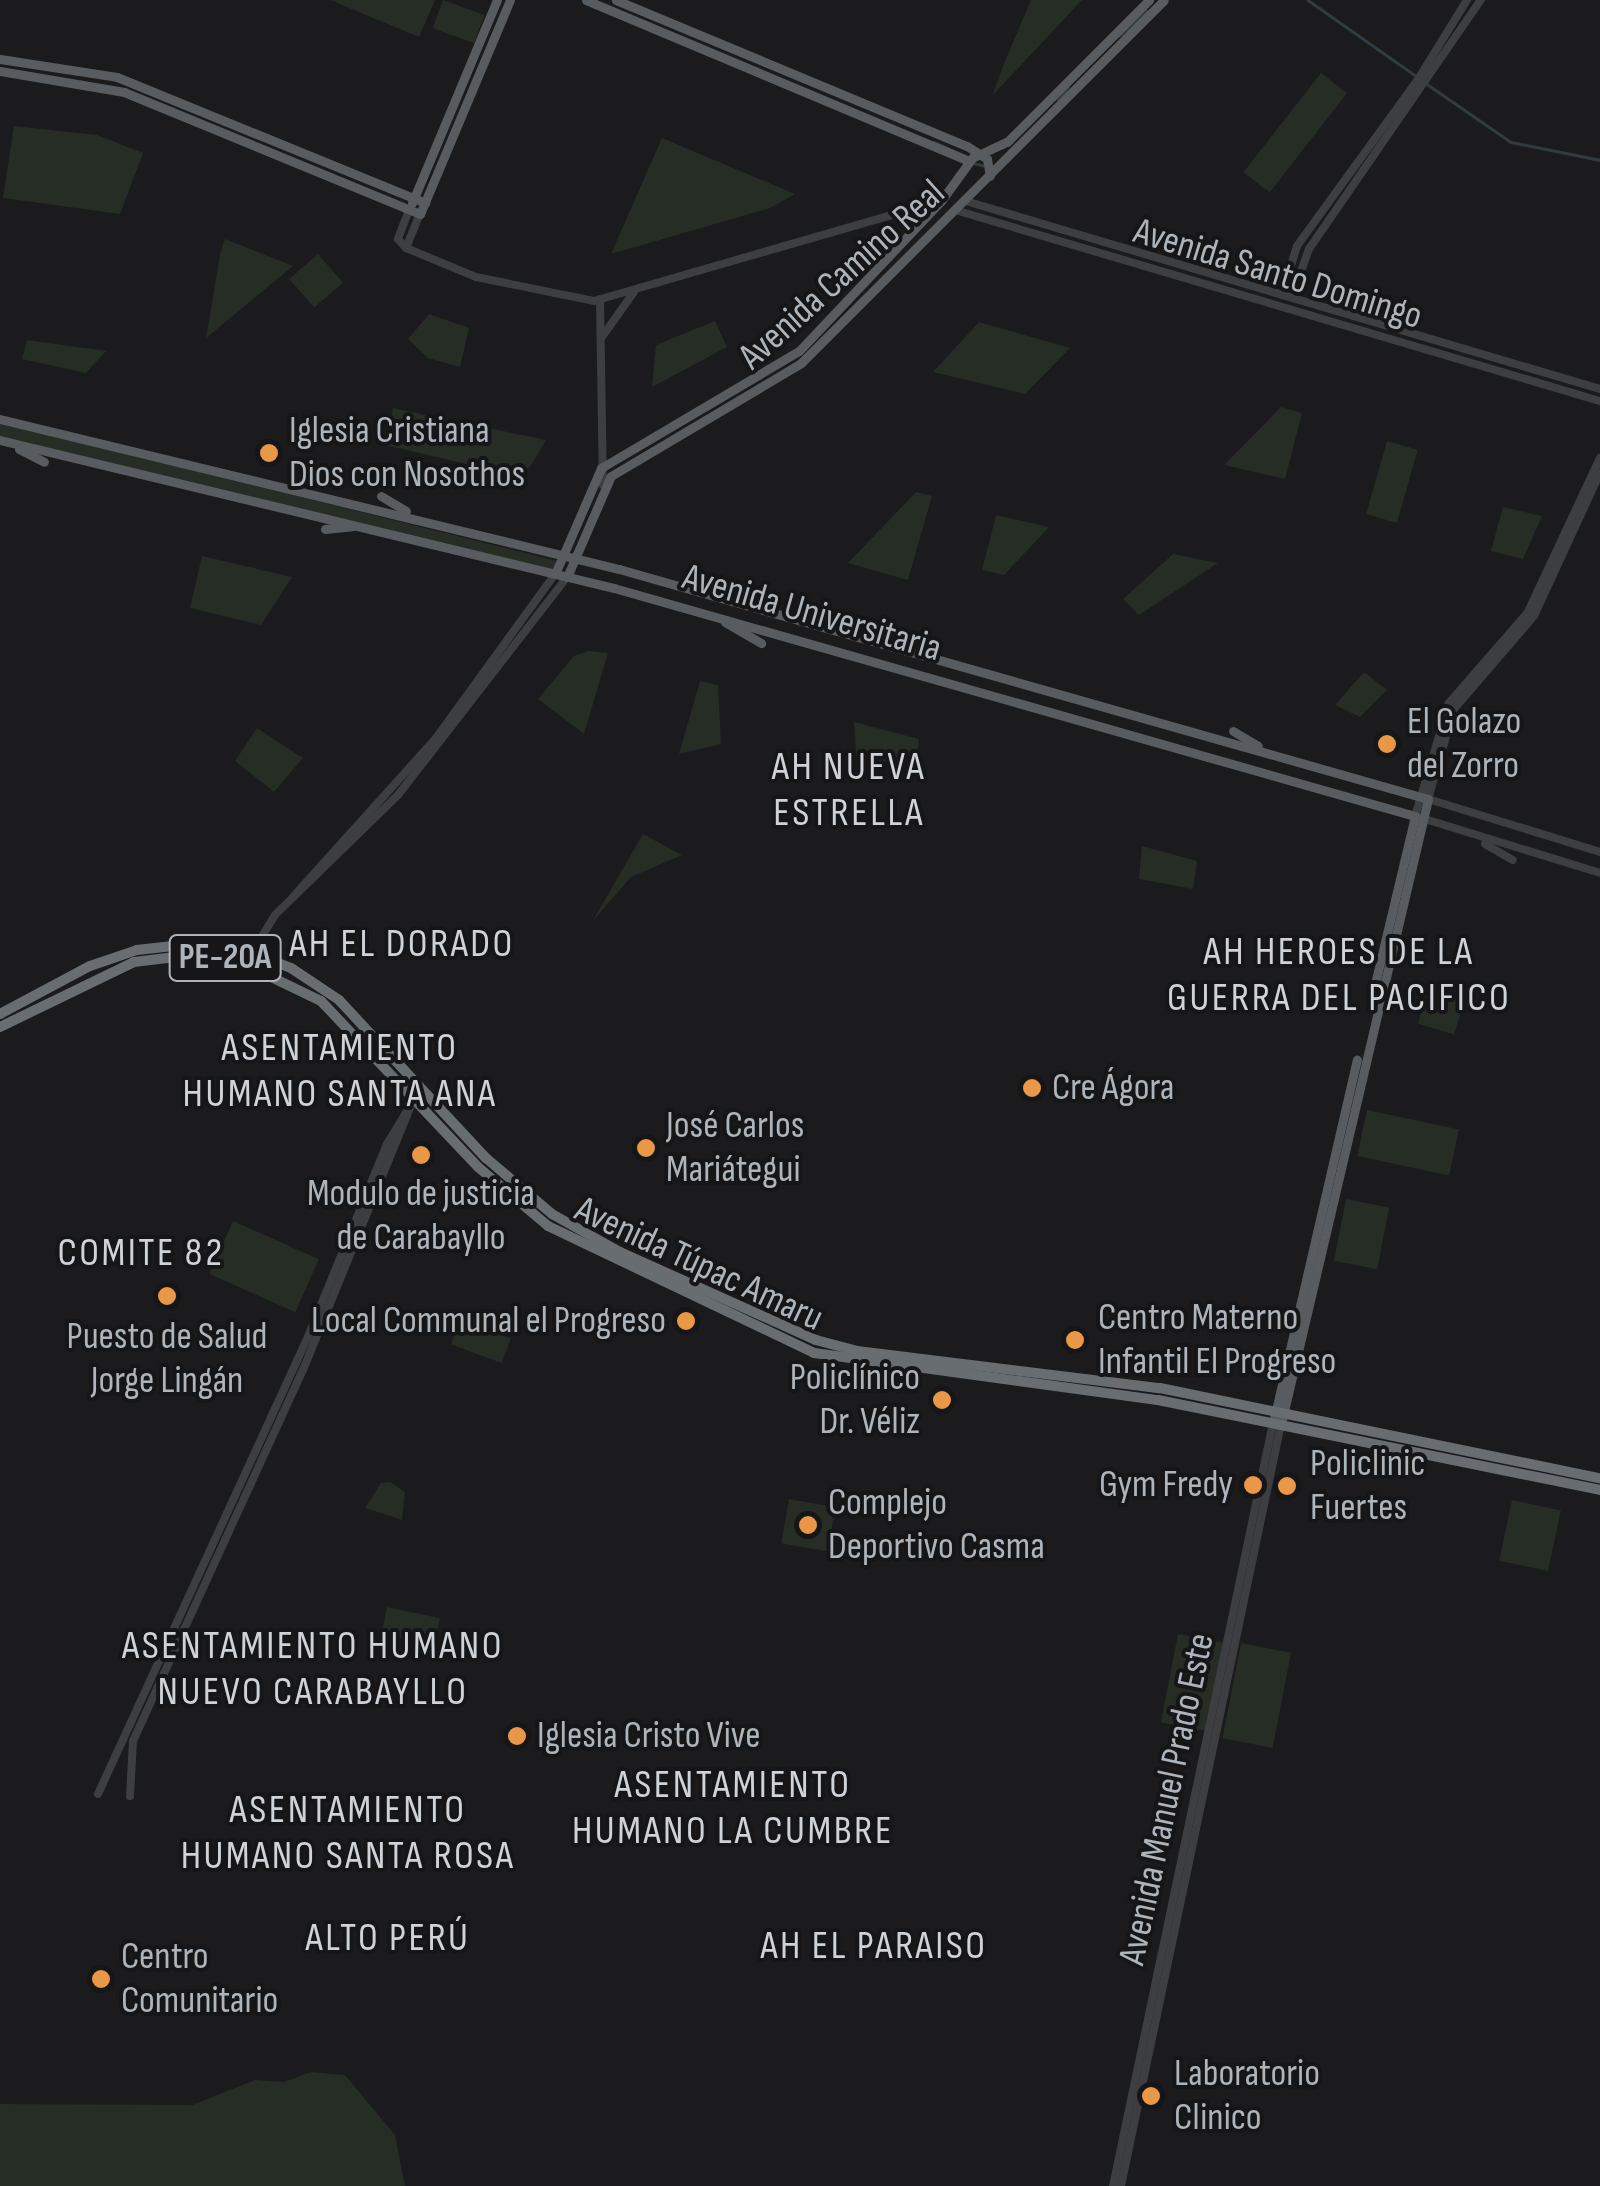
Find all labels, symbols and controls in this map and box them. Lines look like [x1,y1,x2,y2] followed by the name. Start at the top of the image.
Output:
[730,171,954,379] street label: Avenida Camino Real
[1128,209,1428,339] street label: Avenida Santo Domingo
[289,408,525,498] place label: Iglesia Cristiana Dios con Nosothos
[258,442,280,464] marker: Iglesia Cristiana Dios con Nosothos
[677,554,947,672] street label: Avenida Universitaria
[1407,699,1521,788] place label: El Golazo del Zorro
[1376,733,1398,755] marker: El Golazo del Zorro
[772,743,926,837] district label: AH NUEVA ESTRELLA
[289,920,515,968] district label: AH EL DORADO
[168,928,282,988] road number: PE-20A
[1167,928,1511,1022] district label: AH HEROES DE LA GUERRA DEL PACIFICO
[183,1024,497,1118] district label: ASENTAMIENTO HUMANO SANTA ANA
[1052,1065,1174,1111] place label: Cre Ágora
[1021,1077,1043,1099] marker: Cre Ágora
[666,1103,804,1192] place label: José Carlos Mariátegui
[635,1137,657,1159] marker: José Carlos Mariátegui
[410,1144,432,1166] marker: Modulo de justicia de Carabayllo
[307,1171,535,1260] place label: Modulo de justicia de Carabayllo
[568,1187,830,1341] street label: Avenida Túpac Amaru
[58,1229,224,1277] district label: COMITE 82
[154,1283,180,1309] marker: Puesto de Salud Jorge Lingán
[1098,1295,1336,1385] place label: Centro Materno Infantil El Progreso
[311,1298,666,1344] place label: Local Communal el Progreso
[675,1310,697,1332] marker: Local Communal el Progreso
[67,1314,267,1404] place label: Puesto de Salud Jorge Lingán
[1062,1327,1088,1353] marker: Centro Materno Infantil El Progreso
[790,1355,920,1445] place label: Policlínico Dr. Véliz
[929,1387,955,1413] marker: Policlínico Dr. Véliz
[1310,1441,1425,1530] place label: Policlinic Fuertes
[1099,1462,1233,1508] place label: Gym Fredy
[1274,1473,1300,1499] marker: Policlinic Fuertes
[1242,1474,1264,1496] marker: Gym Fredy
[828,1480,1045,1570] place label: Complejo Deportivo Casma
[797,1514,819,1536] marker: Complejo Deportivo Casma
[122,1622,504,1716] district label: ASENTAMIENTO HUMANO NUEVO CARABAYLLO
[1110,1629,1224,1969] street label: Avenida Manuel Prado Este
[537,1713,760,1759] place label: Iglesia Cristo Vive
[506,1725,528,1747] marker: Iglesia Cristo Vive
[572,1761,894,1855] district label: ASENTAMIENTO HUMANO LA CUMBRE
[181,1786,515,1880] district label: ASENTAMIENTO HUMANO SANTA ROSA
[306,1914,470,1962] district label: ALTO PERÚ
[760,1922,988,1970] district label: AH EL PARAISO
[121,1934,278,2024] place label: Centro Comunitario
[90,1968,112,1990] marker: Centro Comunitario
[1174,2051,1320,2140] place label: Laboratorio Clinico
[1138,2083,1164,2109] marker: Laboratorio Clinico

